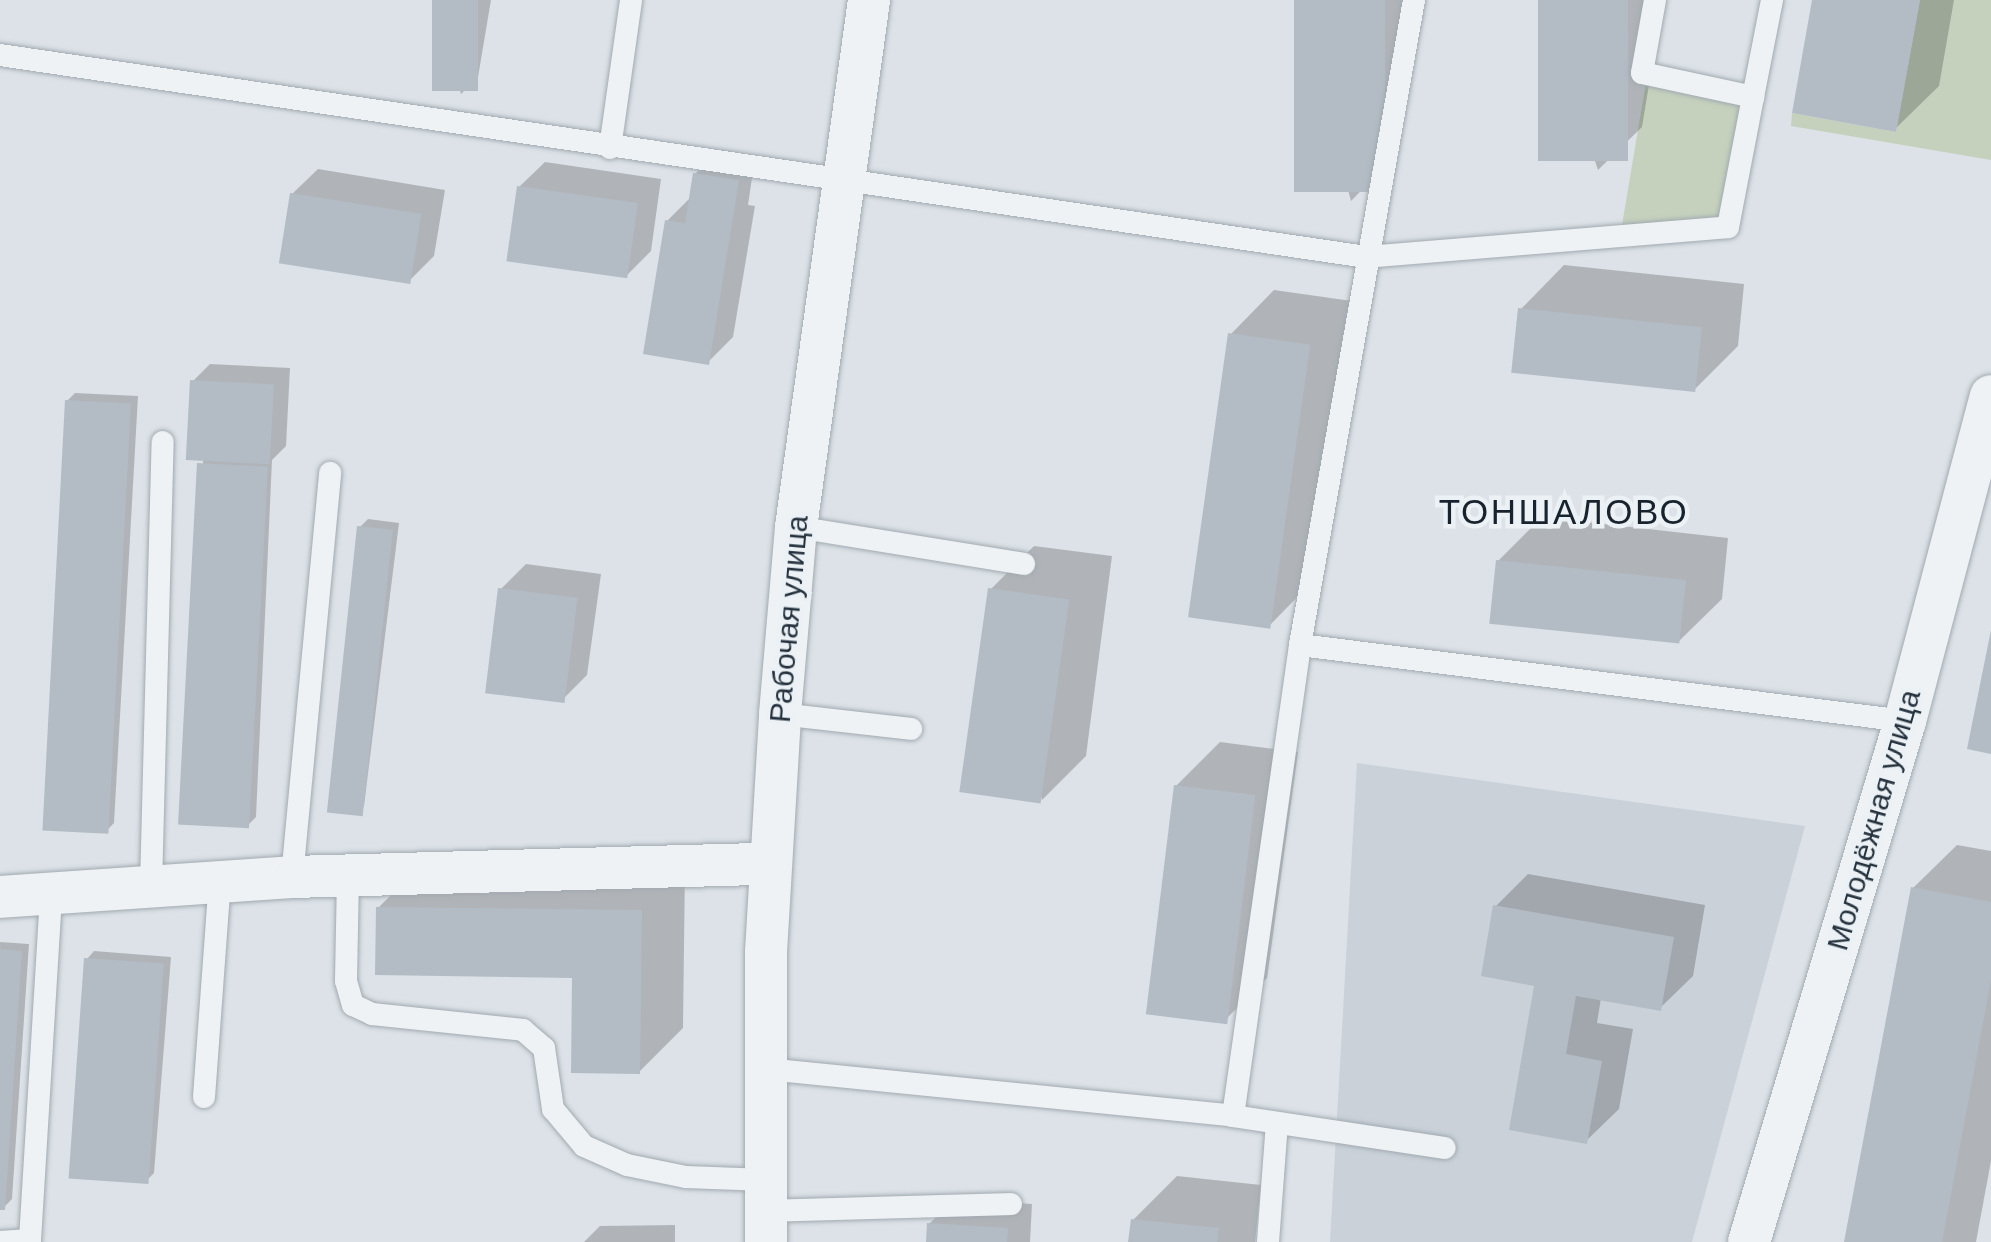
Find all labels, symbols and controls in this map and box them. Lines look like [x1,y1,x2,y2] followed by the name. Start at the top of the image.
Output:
[1439,491,1689,533] district label: ТОНШАЛОВО
[762,514,816,724] street label: Рабочая улица
[1820,686,1928,954] street label: Молодёжная улица

